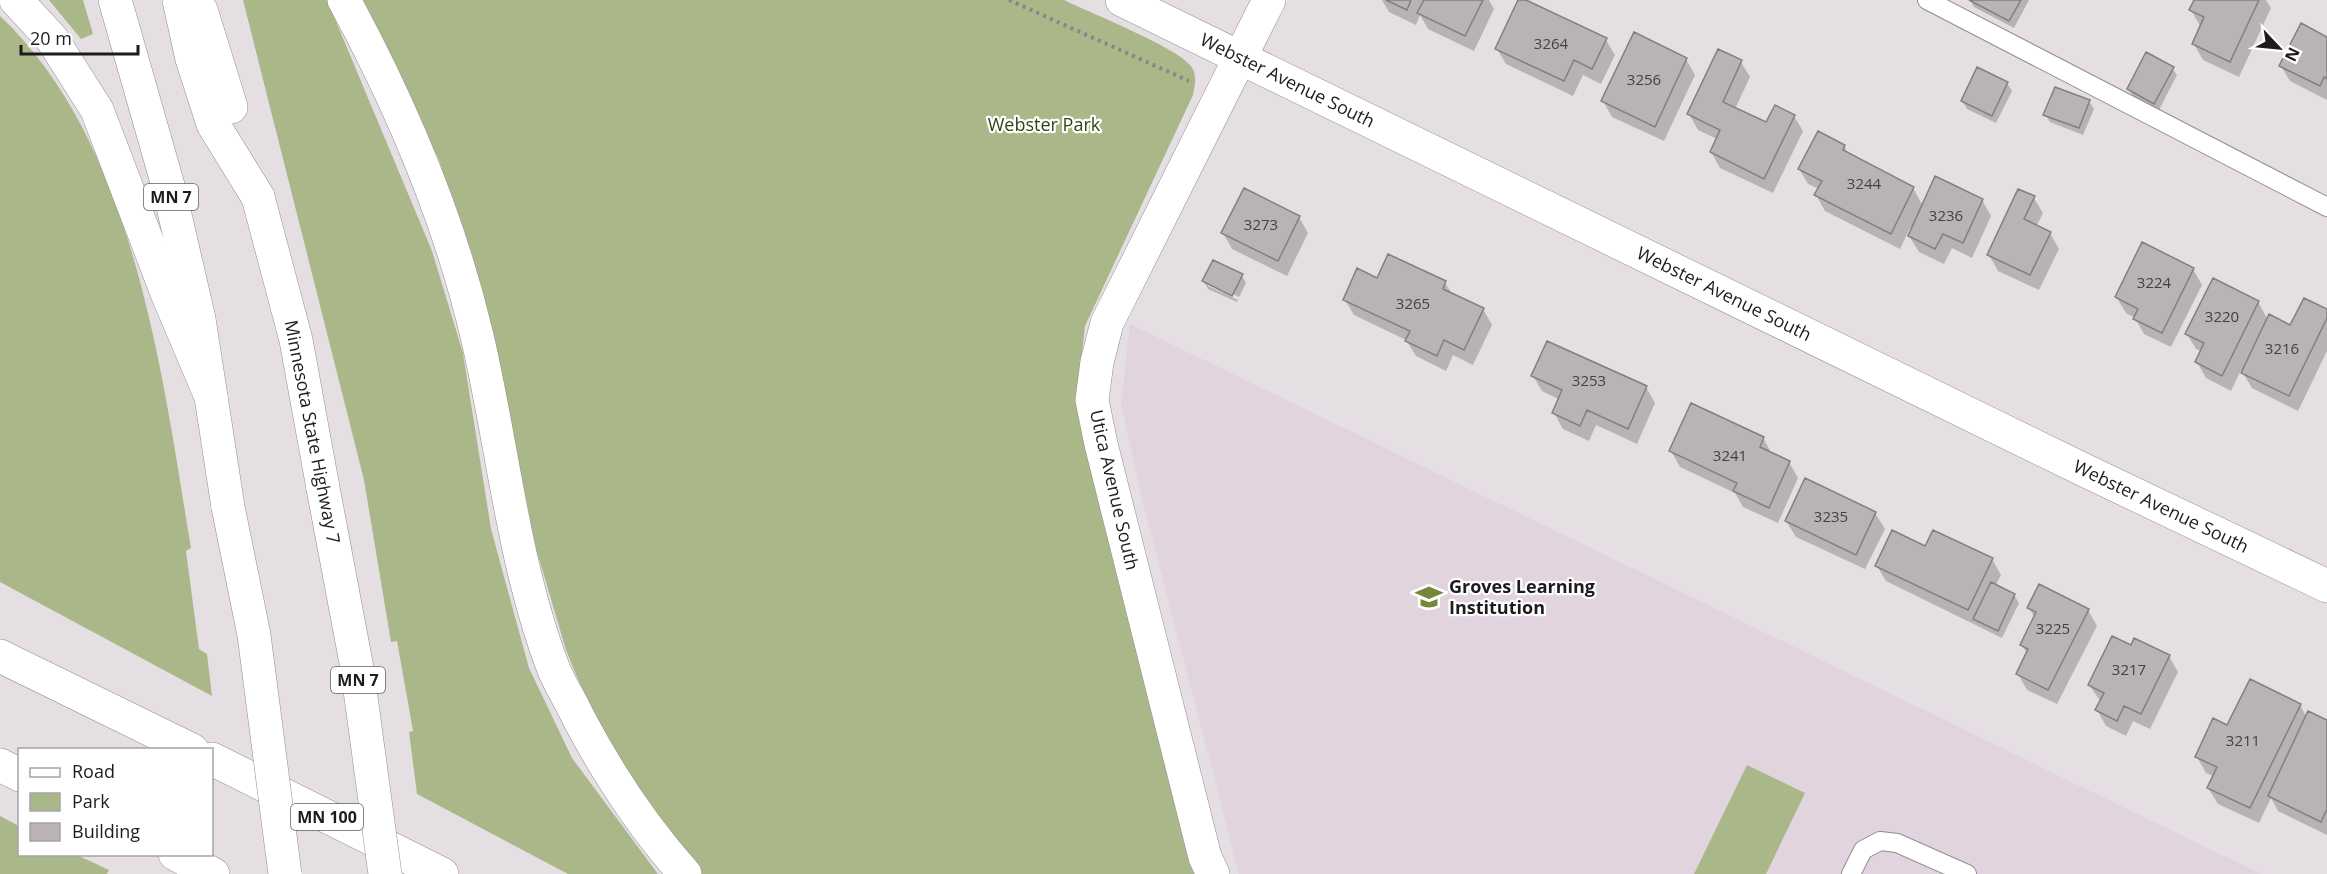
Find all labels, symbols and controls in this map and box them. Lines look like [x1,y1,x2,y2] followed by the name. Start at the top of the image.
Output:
[21,18,138,56] scale bar
[2249,18,2309,78] north arrow
[30,26,72,50] text: 20 m
[1196,27,1379,133] street label: Webster Avenue South
[1534,33,1569,53] house number: 3264
[2280,44,2305,65] text: N
[1627,69,1661,89] house number: 3256
[988,112,1101,136] park label: Webster Park
[1847,173,1882,193] house number: 3244
[144,184,198,210] road number: MN 7
[1929,205,1963,225] house number: 3236
[1244,214,1278,234] house number: 3273
[1633,240,1816,346] street label: Webster Avenue South
[2137,272,2172,292] house number: 3224
[1396,293,1430,313] house number: 3265
[2205,306,2239,326] house number: 3220
[279,318,346,546] street label: Minnesota State Highway 7
[2265,338,2299,358] house number: 3216
[1572,370,1606,390] house number: 3253
[1085,407,1145,572] street label: Utica Avenue South
[1713,445,1747,465] house number: 3241
[2070,454,2253,558] street label: Webster Avenue South
[1814,506,1848,526] house number: 3235
[1449,574,1595,619] place label: Groves Learning Institution
[1414,582,1444,612] school or university icon: Groves Learning Institution
[2036,618,2070,638] house number: 3225
[2112,659,2146,679] house number: 3217
[331,667,385,693] road number: MN 7
[2226,730,2260,750] house number: 3211
[18,748,213,856] legend
[72,759,115,783] text: Road
[72,789,110,813] text: Park
[291,804,363,830] road number: MN 100
[72,819,140,843] text: Building

